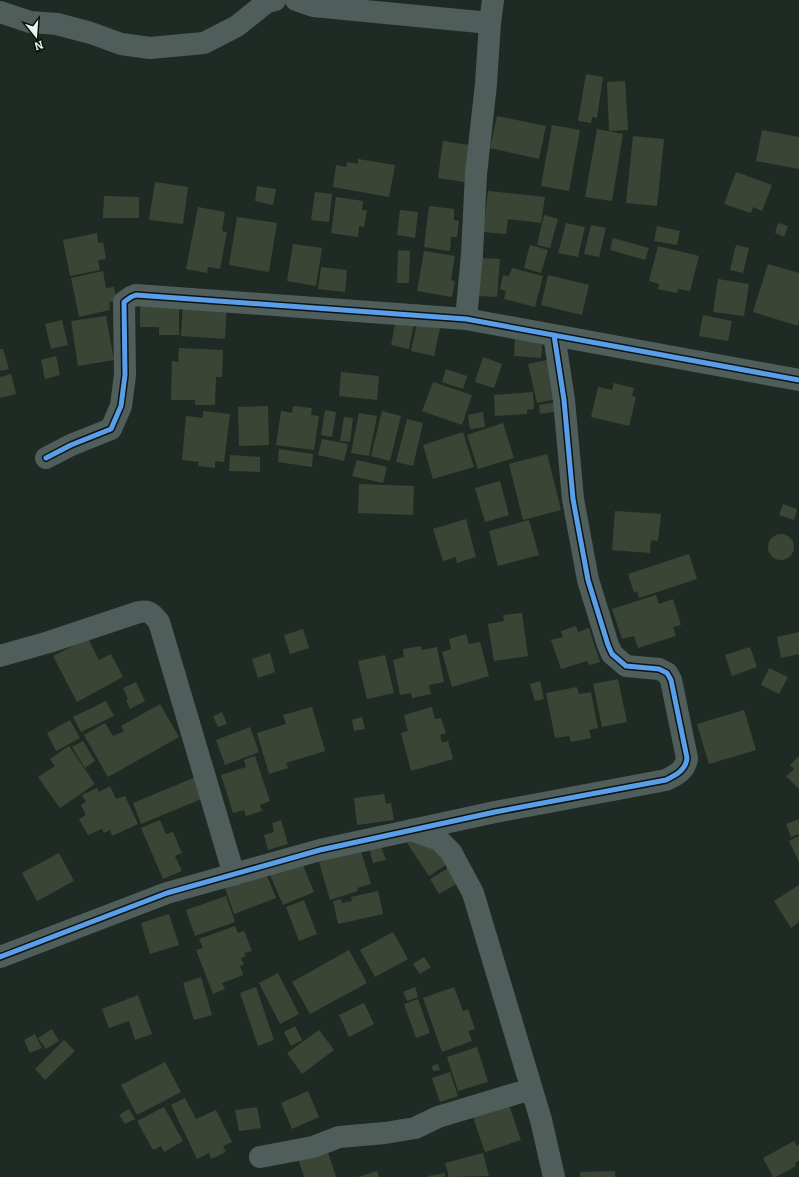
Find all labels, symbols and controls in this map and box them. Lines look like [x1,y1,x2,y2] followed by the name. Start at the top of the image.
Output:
[16,16,56,56] north arrow
[32,38,45,53] text: N

